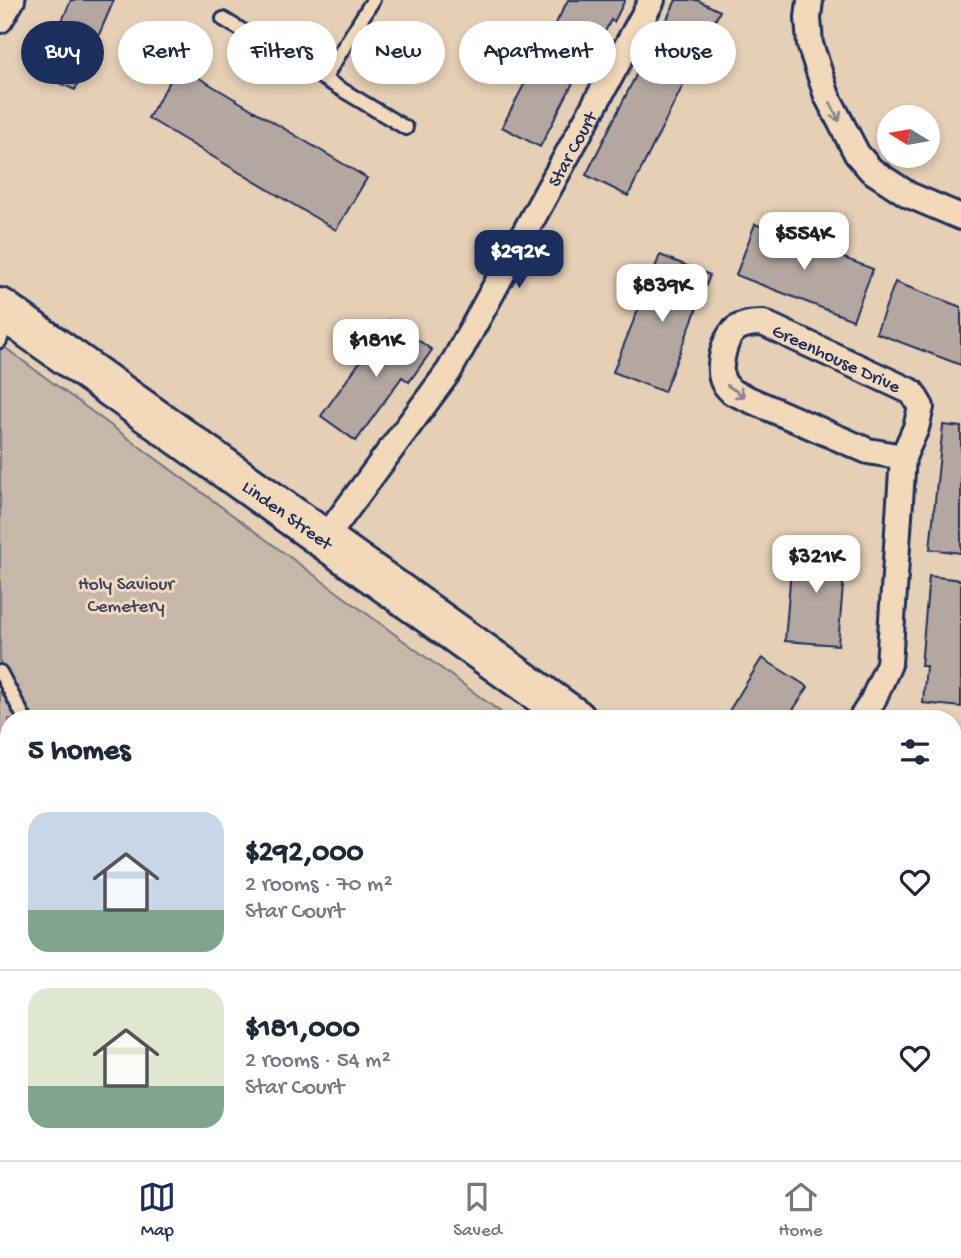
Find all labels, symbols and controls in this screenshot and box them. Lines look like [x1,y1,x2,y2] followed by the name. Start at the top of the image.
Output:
[21,21,104,84] chip: Buy
[118,21,213,84] chip: Rent
[227,21,337,84] chip: Filters
[351,21,445,84] chip: New
[459,21,616,84] chip: Apartment
[630,21,736,84] chip: House
[829,101,843,122] one-way arrow
[877,105,940,168] north arrow
[877,105,940,168] map controls
[544,107,605,192] street label: Star Court
[755,212,853,272] pin: $554K
[775,221,833,248] text: $554K
[470,230,568,290] pin: $292K
[490,239,548,266] text: $292K
[613,264,711,324] pin: $839K
[632,273,692,300] text: $839K
[327,320,425,379] pin: $181K
[768,320,904,400] street label: Greenhouse Drive
[349,328,403,355] text: $181K
[726,384,745,399] one-way arrow
[237,477,337,558] street label: Linden Street
[767,536,865,595] pin: $321K
[788,544,844,571] text: $321K
[78,574,176,619] park label: Holy Saviour Cemetery
[896,733,934,771] icon: filters
[28,735,130,770] text: 5 homes
[245,837,363,872] text: $292,000
[84,840,168,924] icon: home
[896,863,934,901] icon: heart
[245,872,393,899] text: 2 rooms · 70 m²
[245,899,344,926] text: Star Court
[245,1013,360,1048] text: $181,000
[84,1016,168,1100] icon: home
[896,1039,934,1077] icon: heart
[245,1048,391,1075] text: 2 rooms · 54 m²
[245,1075,344,1102] text: Star Court
[138,1178,176,1243] tab: Map
[453,1178,502,1243] tab: Saved
[779,1178,823,1243] tab: Home

